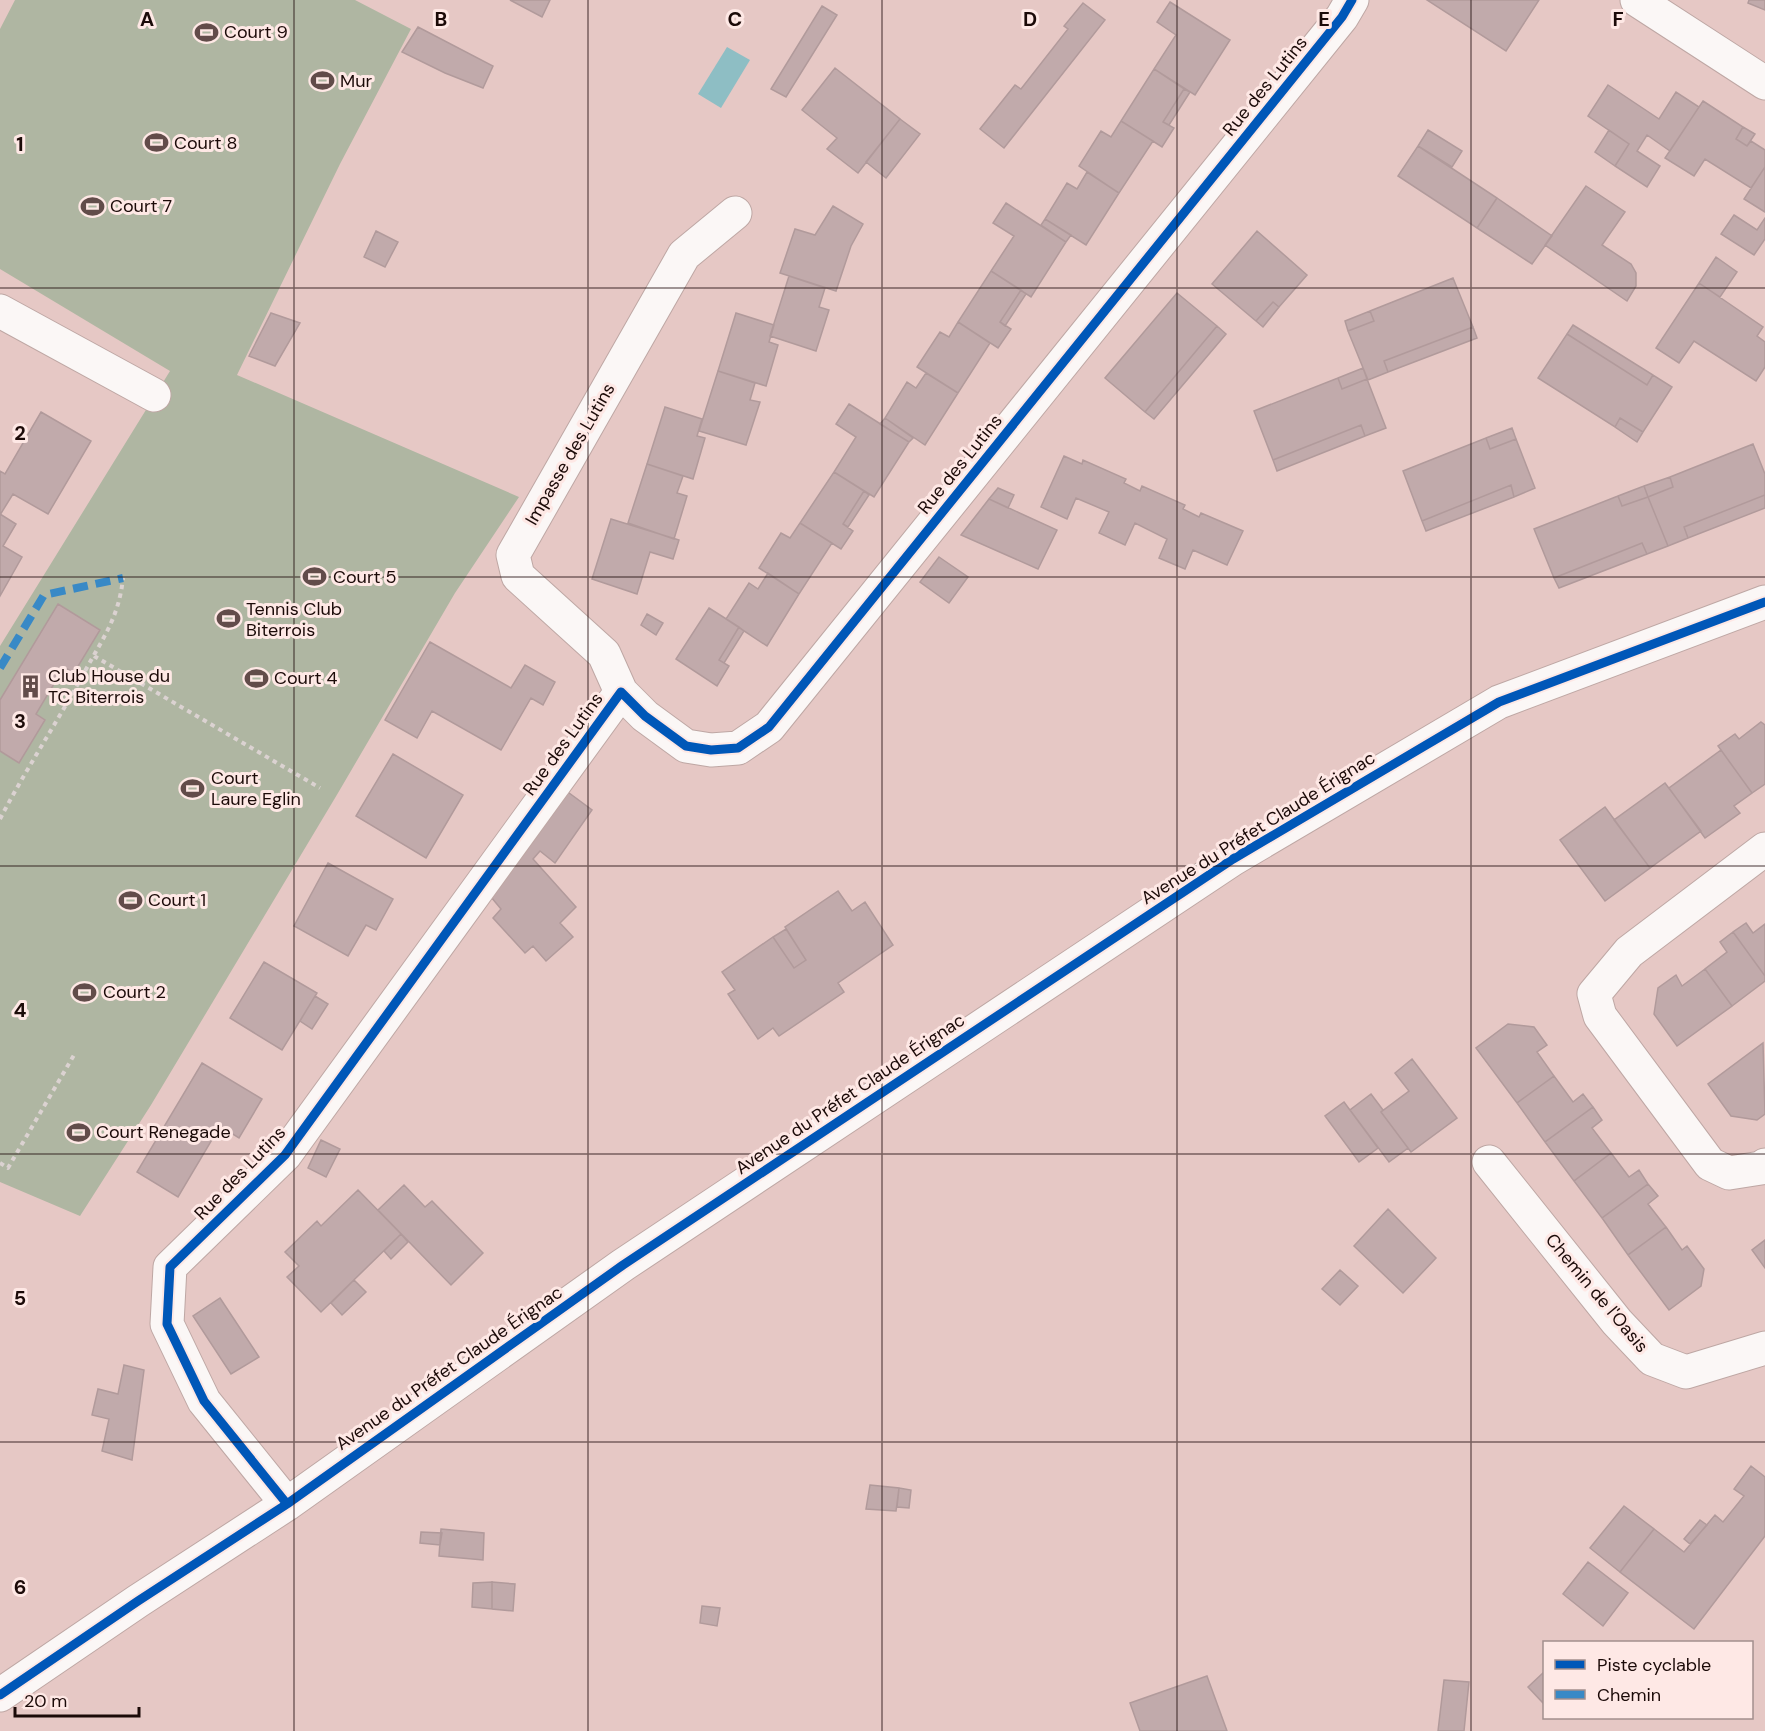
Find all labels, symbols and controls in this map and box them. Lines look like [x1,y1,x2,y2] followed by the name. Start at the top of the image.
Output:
[140,6,154,32] text: A
[435,6,447,32] text: B
[728,6,742,32] text: C
[1023,6,1037,32] text: D
[1318,6,1330,32] text: E
[1612,6,1624,32] text: F
[193,19,219,45] sports icon: Court 9
[224,20,288,44] place label: Court 9
[1217,31,1313,141] street label: Rue des Lutins
[309,68,335,94] sports icon: Mur
[340,69,372,93] place label: Mur
[143,130,169,156] sports icon: Court 8
[16,131,24,157] text: 1
[174,131,237,155] place label: Court 8
[79,193,105,219] sports icon: Court 7
[110,194,172,218] place label: Court 7
[520,379,620,529] street label: Impasse des Lutins
[912,409,1008,519] street label: Rue des Lutins
[14,420,26,446] text: 2
[302,564,328,590] sports icon: Court 5
[333,565,396,589] place label: Court 5
[246,597,342,642] place label: Tennis Club Biterrois
[215,606,241,632] sports icon: Tennis Club Biterrois
[48,664,170,709] place label: Club House du TC Biterrois
[243,665,269,691] sports icon: Court 4
[274,666,337,690] place label: Court 4
[17,673,43,699] building icon: Club House du TC Biterrois
[517,688,609,800] street label: Rue des Lutins
[14,708,26,734] text: 3
[1136,746,1380,910] street label: Avenue du Préfet Claude Érignac
[211,766,301,811] place label: Court Laure Eglin
[180,775,206,801] sports icon: Court Laure Eglin
[117,887,143,913] sports icon: Court 1
[148,888,206,912] place label: Court 1
[72,979,98,1005] sports icon: Court 2
[103,980,166,1004] place label: Court 2
[14,997,27,1023] text: 4
[731,1008,969,1180] street label: Avenue du Préfet Claude Érignac
[65,1119,91,1145] sports icon: Court Renegade
[96,1120,231,1144] place label: Court Renegade
[189,1121,291,1225] street label: Rue des Lutins
[1540,1229,1654,1357] street label: Chemin de l'Oasis
[331,1280,567,1456] street label: Avenue du Préfet Claude Érignac
[14,1285,26,1311] text: 5
[14,1574,26,1600] text: 6
[1543,1641,1753,1719] legend
[1597,1653,1711,1677] text: Piste cyclable
[15,1680,140,1718] scale bar
[1597,1683,1661,1707] text: Chemin
[24,1689,67,1713] text: 20 m

